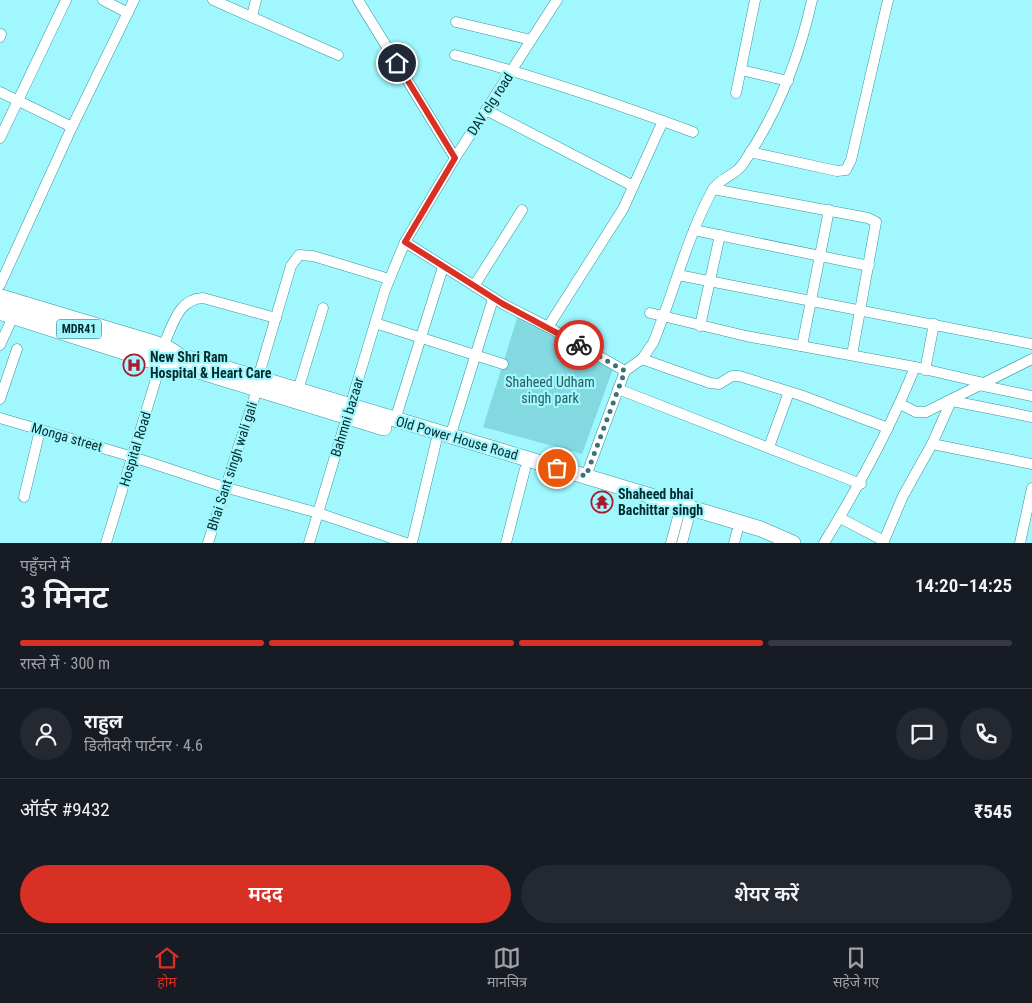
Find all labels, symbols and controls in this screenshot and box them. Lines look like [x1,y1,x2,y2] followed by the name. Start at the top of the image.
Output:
[376,42,418,84] pin
[383,49,411,77] icon: home
[464,70,516,138] street label: DAV clg road
[56,320,102,338] road number: MDR41
[554,320,604,370] courier
[565,331,593,359] icon: bike
[150,349,272,381] place label: New Shri Ram Hospital & Heart Care
[122,353,146,377] hospital icon: New Shri Ram Hospital & Heart Care
[505,374,595,406] park label: Shaheed Udham singh park
[327,375,367,459] street label: Bahmni bazaar
[204,400,260,532] street label: Bhai Sant singh wali gali
[116,410,154,488] street label: Hospital Road
[394,413,520,463] street label: Old Power House Road
[30,419,104,455] street label: Monga street
[536,447,578,489] pin
[543,454,571,482] icon: bag
[618,486,703,518] place label: Shaheed bhai Bachittar singh
[590,490,614,514] temple icon: Shaheed bhai Bachittar singh
[20,556,70,575] text: पहुँचने में
[915,574,1012,597] text: 14:20–14:25
[20,578,108,616] text: 3 मिनट
[20,654,110,673] text: रास्ते में · 300 m
[20,708,72,760] button: person
[896,708,948,760] button: chat
[960,708,1012,760] button: phone
[84,710,123,733] text: राहुल
[84,736,203,755] text: डिलीवरी पार्टनर · 4.6
[20,798,110,821] text: ऑर्डर #9432
[974,800,1012,823] text: ₹545
[20,865,511,923] button: मदद
[521,865,1012,923] button: शेयर करें
[153,944,181,993] tab: होम
[487,944,527,993] tab: मानचित्र
[833,944,879,993] tab: सहेजे गए

